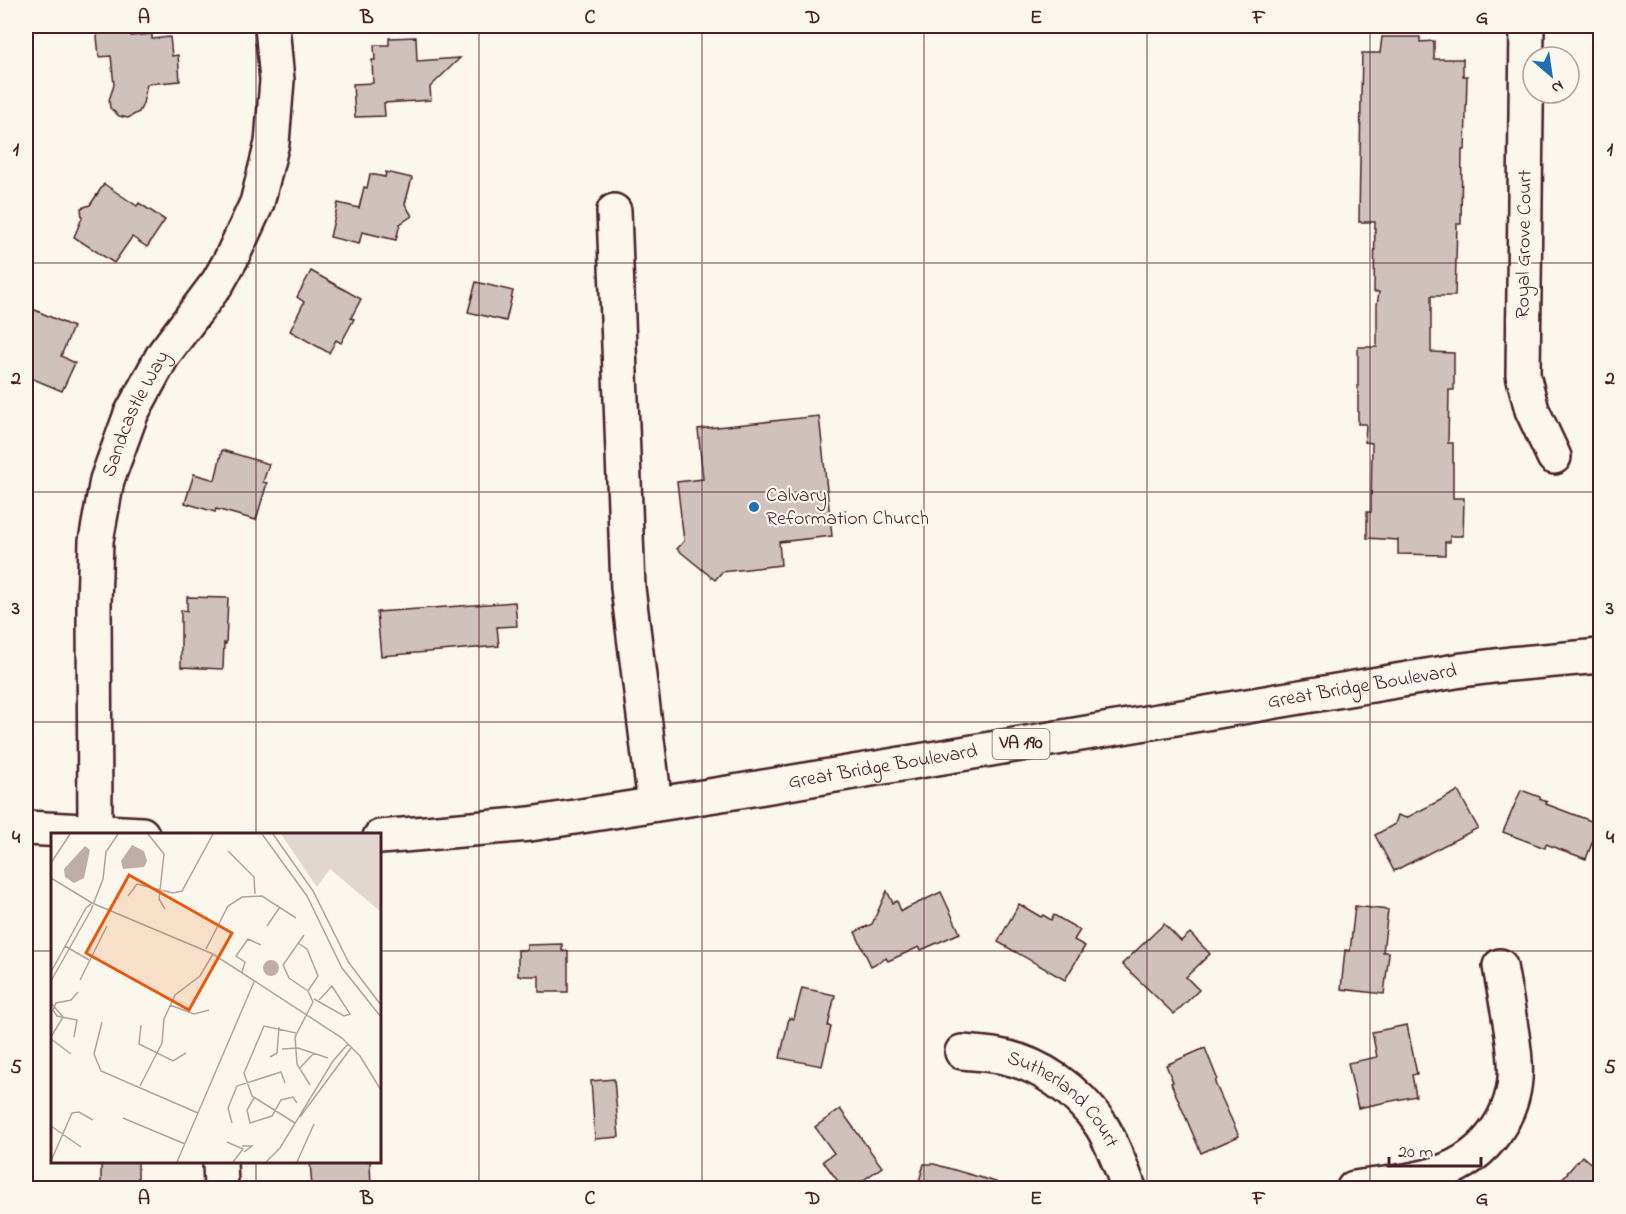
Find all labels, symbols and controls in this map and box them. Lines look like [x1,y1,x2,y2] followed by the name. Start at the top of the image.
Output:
[138,4,150,33] text: A
[359,4,374,33] text: B
[585,4,596,33] text: C
[805,4,820,33] text: D
[1030,4,1042,33] text: E
[1252,4,1266,33] text: F
[1476,4,1489,33] text: G
[1521,45,1581,105] north arrow
[1547,73,1568,100] text: N
[13,136,20,165] text: 1
[1607,136,1614,165] text: 1
[1509,169,1541,319] street label: Royal Grove Court
[95,346,177,481] street label: Sandcastle Way
[10,365,21,394] text: 2
[1604,365,1615,394] text: 2
[766,482,929,534] place label: Calvary Reformation Church
[747,500,761,514] marker: Calvary Reformation Church
[11,595,20,624] text: 3
[1605,595,1614,624] text: 3
[1265,657,1459,717] street label: Great Bridge Boulevard
[992,729,1050,759] road number: VA 190
[786,737,980,797] street label: Great Bridge Boulevard
[12,824,21,853] text: 4
[1606,824,1615,853] text: 4
[51,833,381,1163] inset map
[1004,1044,1126,1153] street label: Sutherland Court
[10,1054,22,1083] text: 5
[1604,1054,1616,1083] text: 5
[1389,1130,1480,1168] scale bar
[1398,1140,1433,1166] text: 20 m
[138,1185,150,1214] text: A
[359,1185,374,1214] text: B
[585,1185,596,1214] text: C
[805,1185,820,1214] text: D
[1030,1185,1042,1214] text: E
[1252,1185,1266,1214] text: F
[1476,1185,1489,1214] text: G

